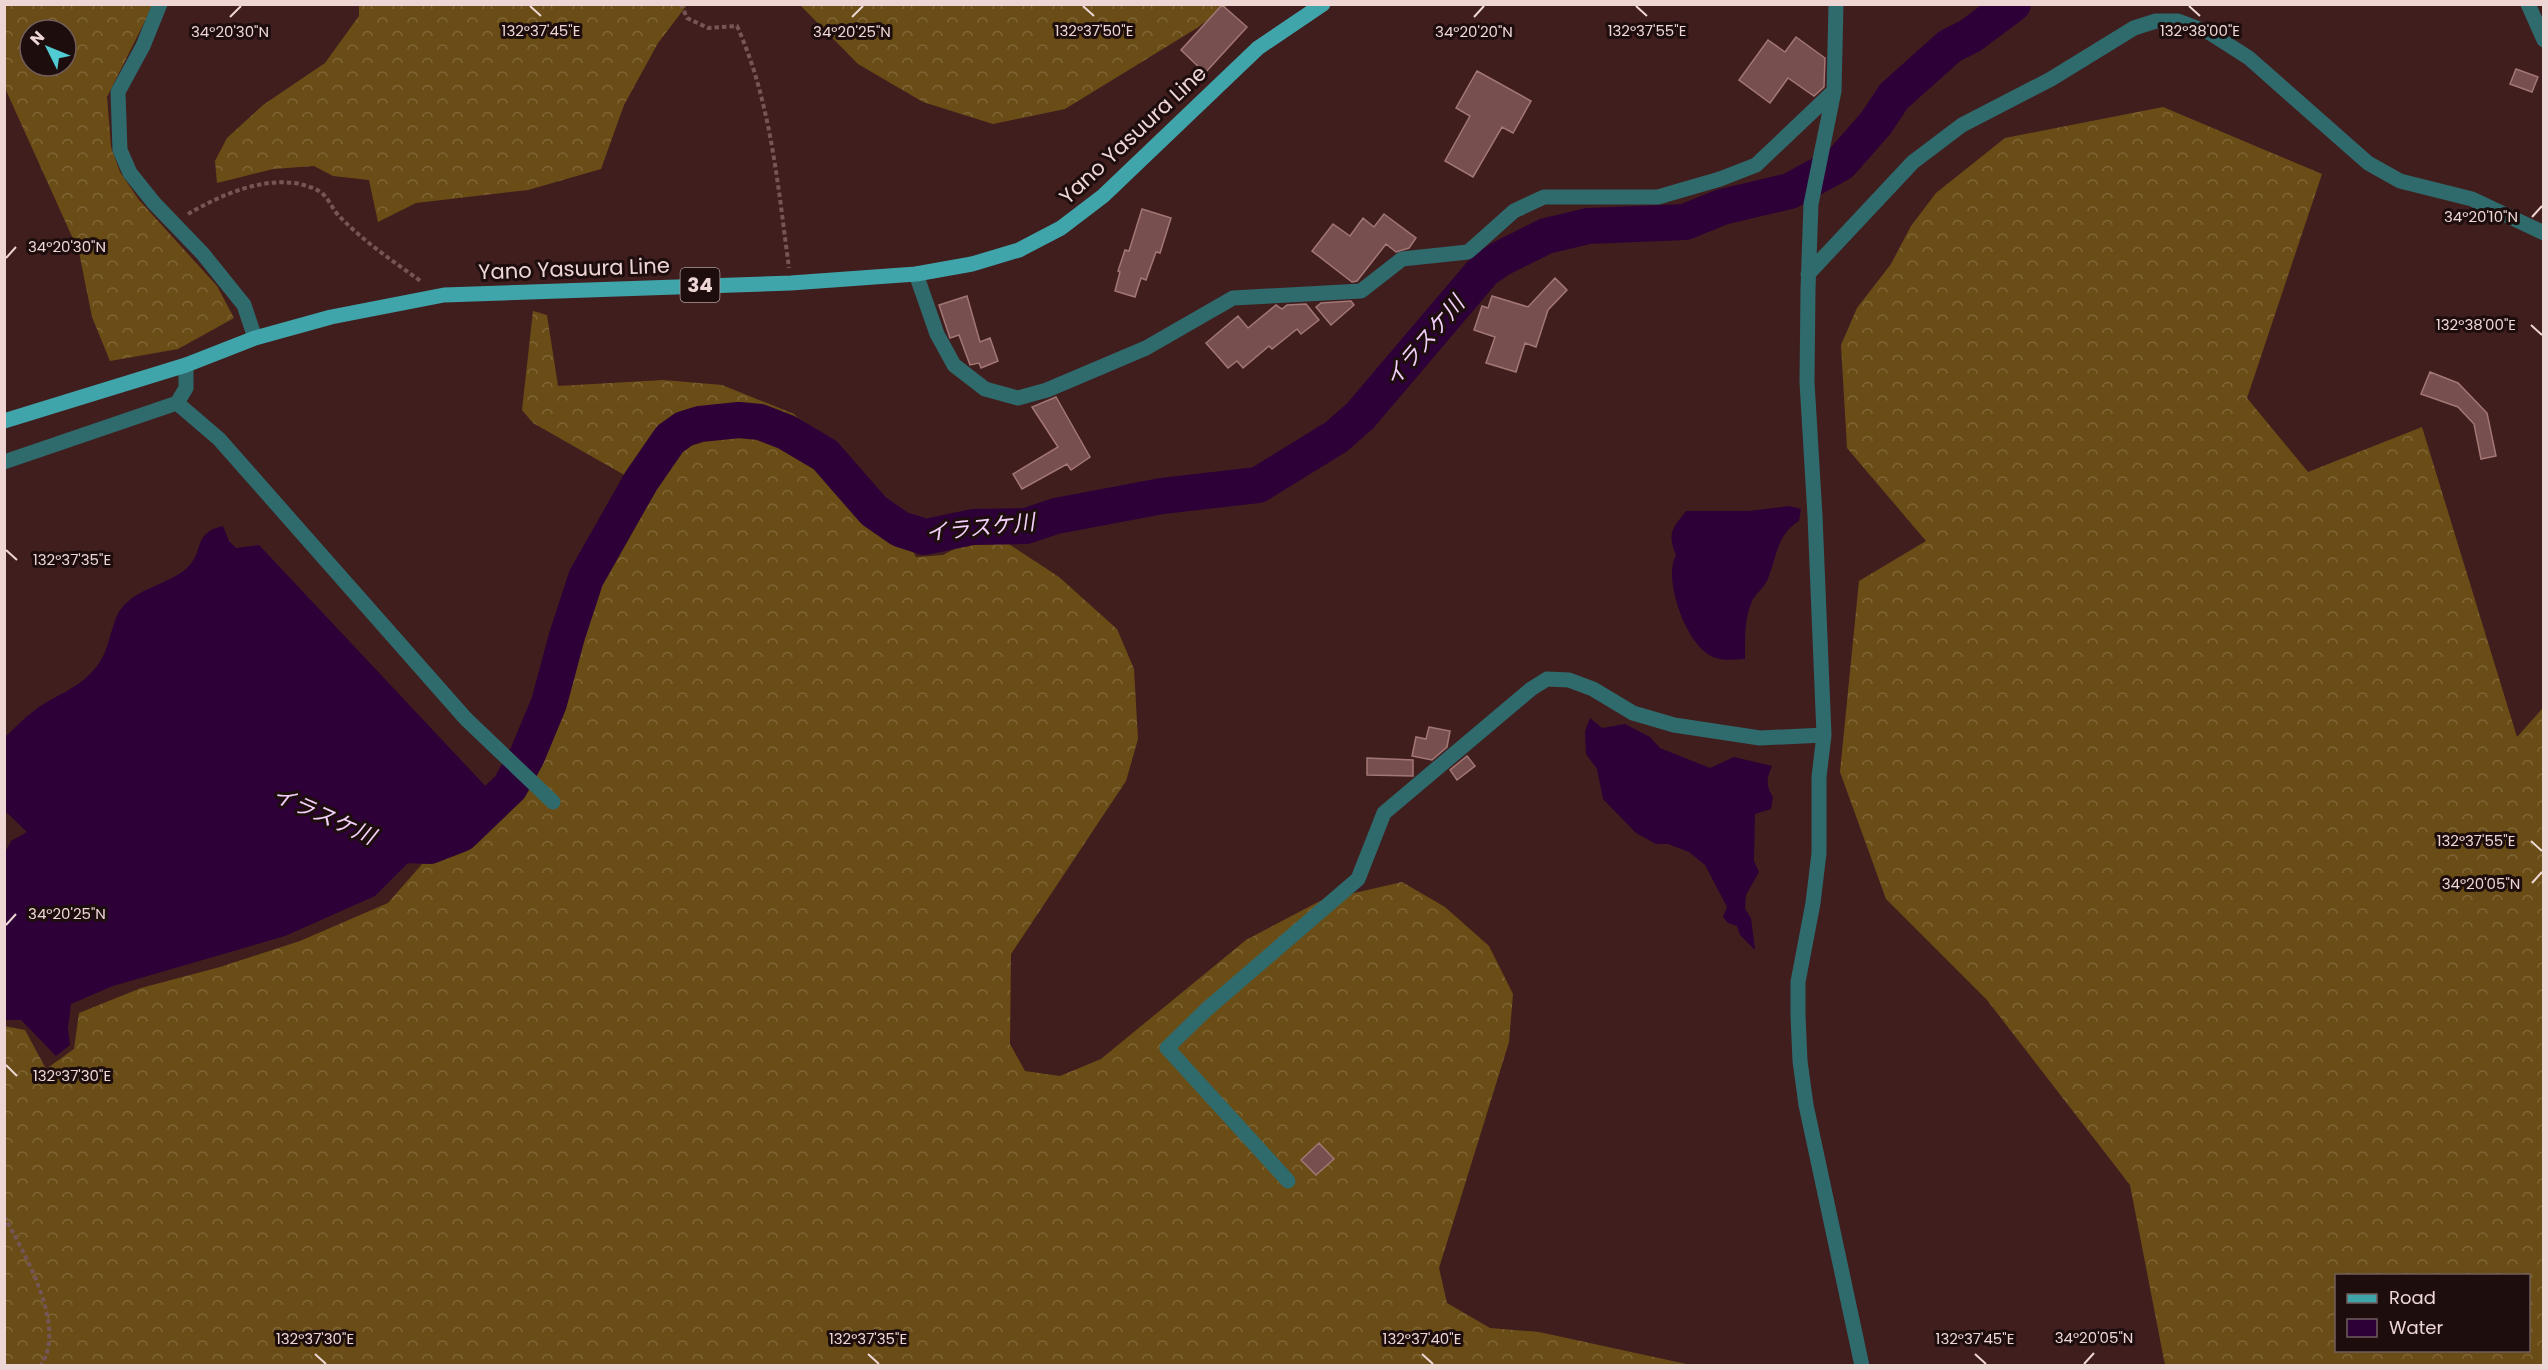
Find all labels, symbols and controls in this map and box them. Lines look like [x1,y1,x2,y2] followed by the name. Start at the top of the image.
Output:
[18,18,78,78] north arrow
[502,20,580,41] text: 132°37'45"E
[1055,20,1133,41] text: 132°37'50"E
[1608,20,1686,41] text: 132°37'55"E
[2160,20,2240,41] text: 132°38'00"E
[191,21,269,42] text: 34°20'30"N
[813,21,891,42] text: 34°20'25"N
[1435,21,1513,42] text: 34°20'20"N
[25,26,50,50] text: N
[1053,59,1213,211] street label: Yano Yasuura Line
[2444,206,2518,227] text: 34°20'10"N
[28,236,106,257] text: 34°20'30"N
[478,251,670,286] street label: Yano Yasuura Line
[680,268,720,302] road number: 34
[1377,288,1473,393] water label: イラスケ川
[2436,314,2516,335] text: 132°38'00"E
[924,506,1038,549] water label: イラスケ川
[33,549,111,570] text: 132°37'35"E
[267,779,382,853] water label: イラスケ川
[2437,830,2515,851] text: 132°37'55"E
[2442,873,2520,894] text: 34°20'05"N
[28,903,106,924] text: 34°20'25"N
[33,1065,111,1086] text: 132°37'30"E
[2335,1274,2530,1352] legend
[2389,1285,2436,1310] text: Road
[2389,1315,2443,1340] text: Water
[2055,1327,2133,1348] text: 34°20'05"N
[276,1328,354,1349] text: 132°37'30"E
[829,1328,907,1349] text: 132°37'35"E
[1383,1328,1461,1349] text: 132°37'40"E
[1936,1328,2014,1349] text: 132°37'45"E

